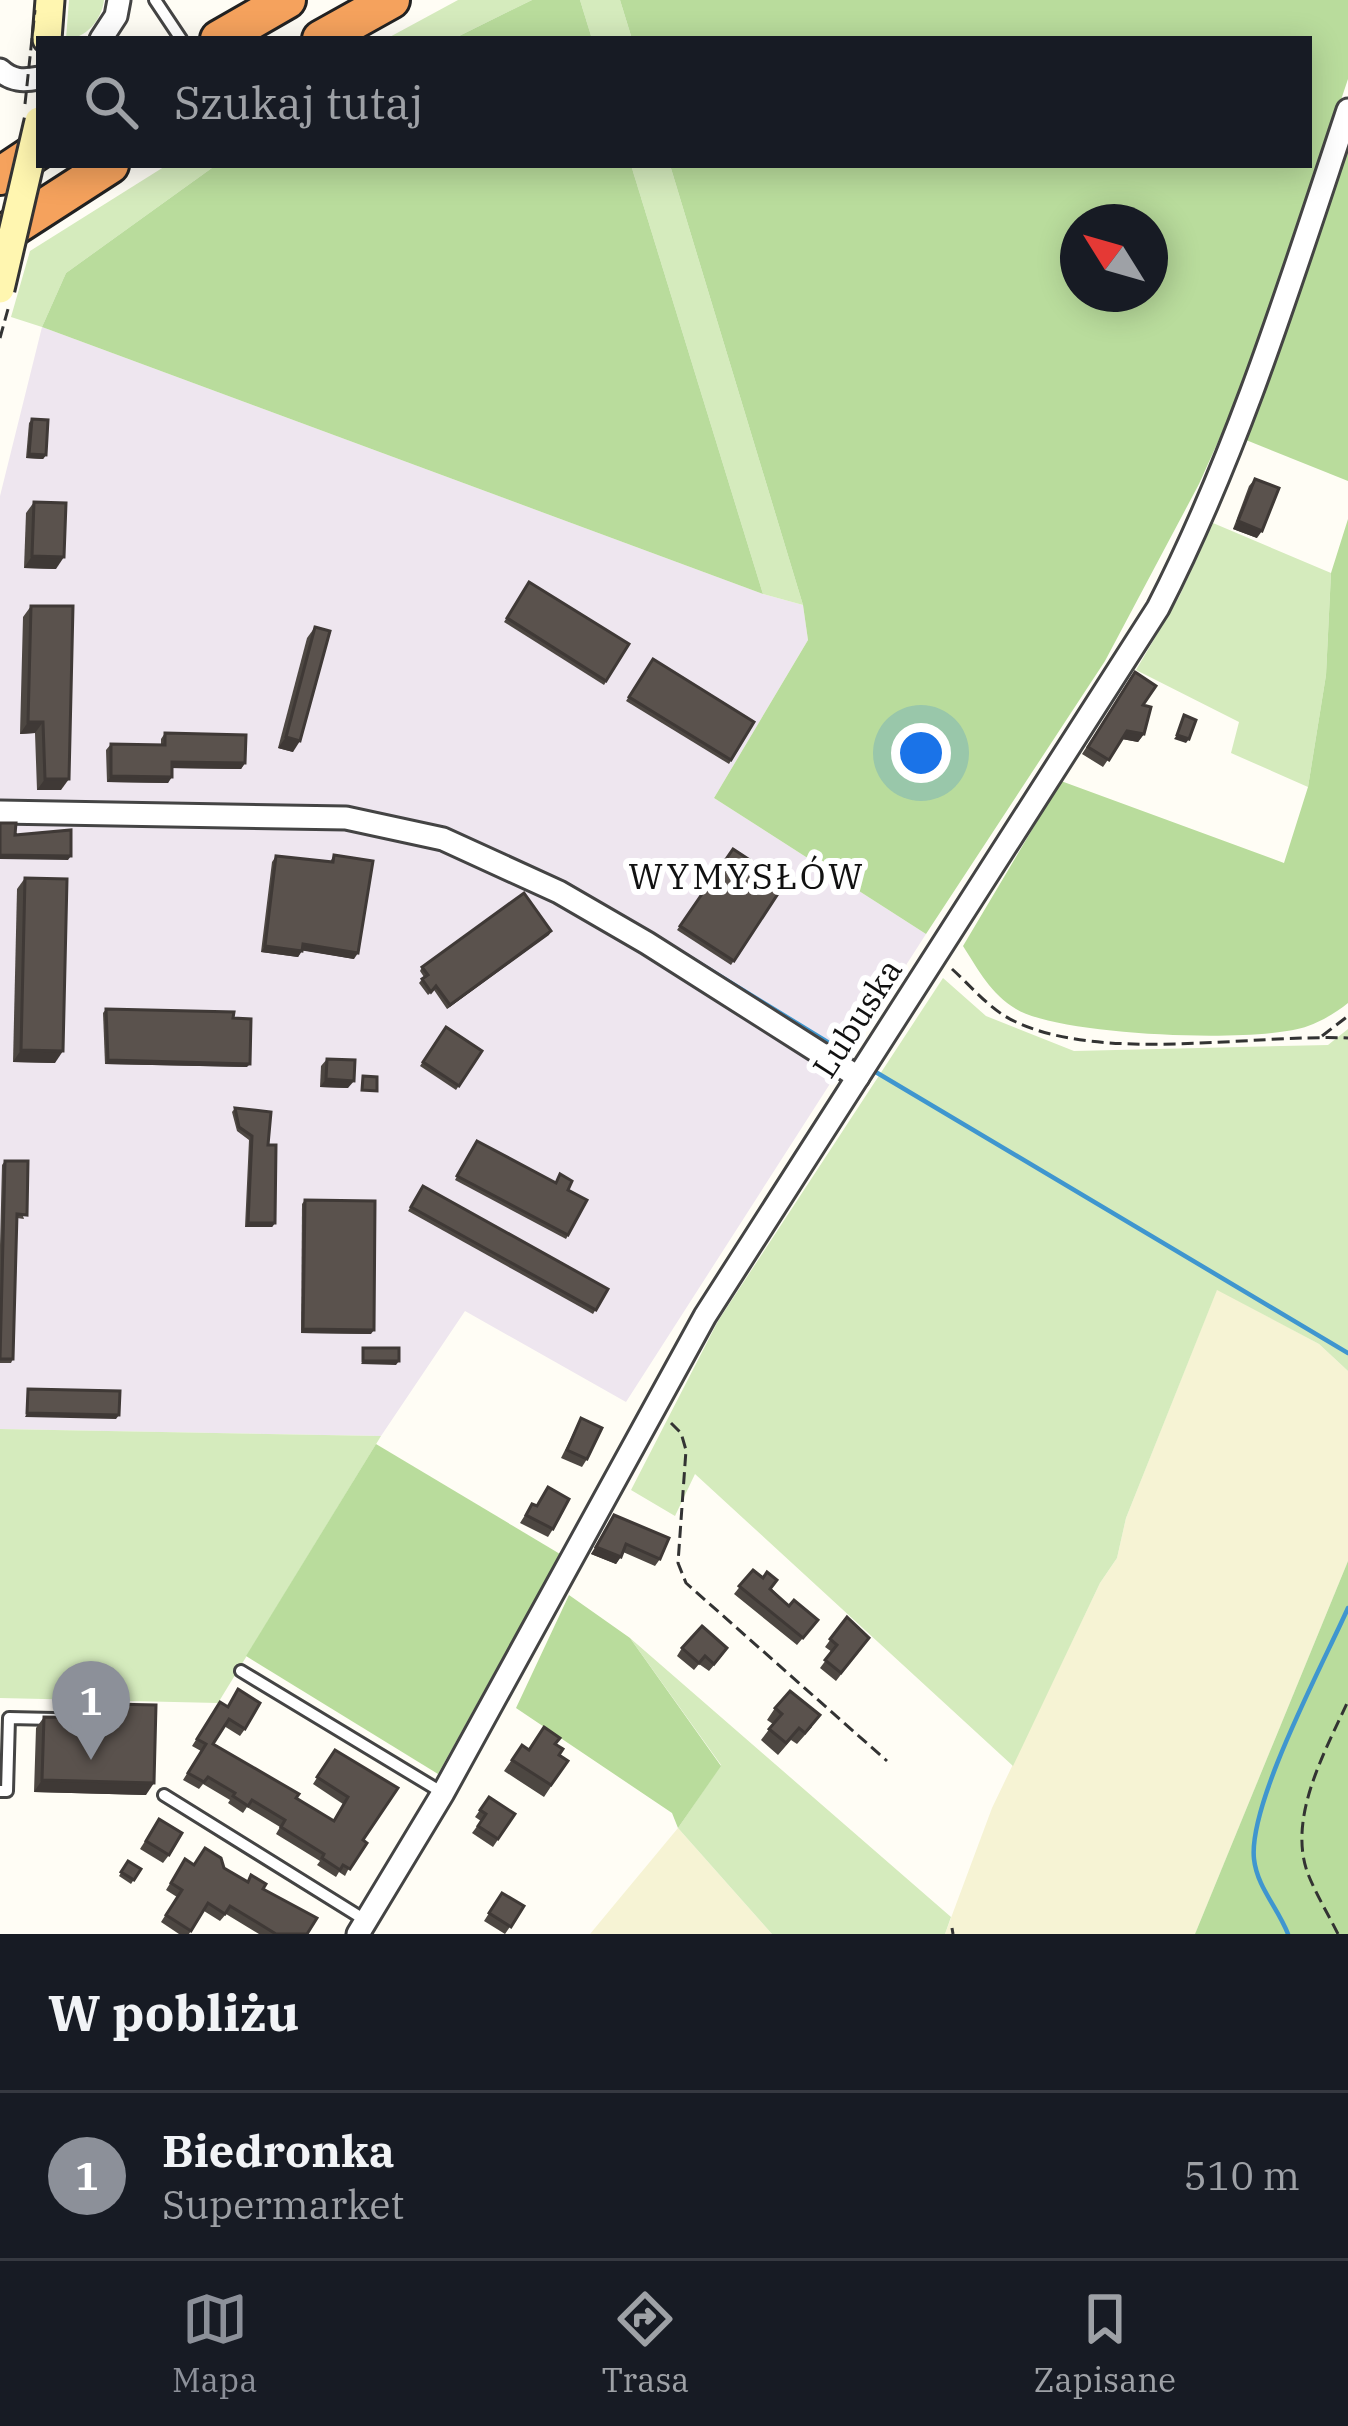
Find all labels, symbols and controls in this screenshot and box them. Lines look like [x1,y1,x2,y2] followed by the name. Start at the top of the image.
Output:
[36,36,1312,168] search box
[78,69,144,135] icon: search
[174,73,423,131] text: Szukaj tutaj
[1060,204,1168,312] north arrow
[891,723,951,783] your location
[628,852,866,899] district label: WYMYSŁÓW
[802,950,911,1085] street label: Lubuska
[52,1661,130,1760] pin: 1
[48,1979,299,2045] text: W pobliżu
[162,2121,395,2179] text: Biedronka
[75,2150,99,2201] text: 1
[1184,2150,1300,2201] text: 510 m
[162,2179,404,2230] text: Supermarket
[172,2286,257,2401] tab: Mapa
[602,2286,689,2401] tab: Trasa
[1033,2286,1176,2401] tab: Zapisane

